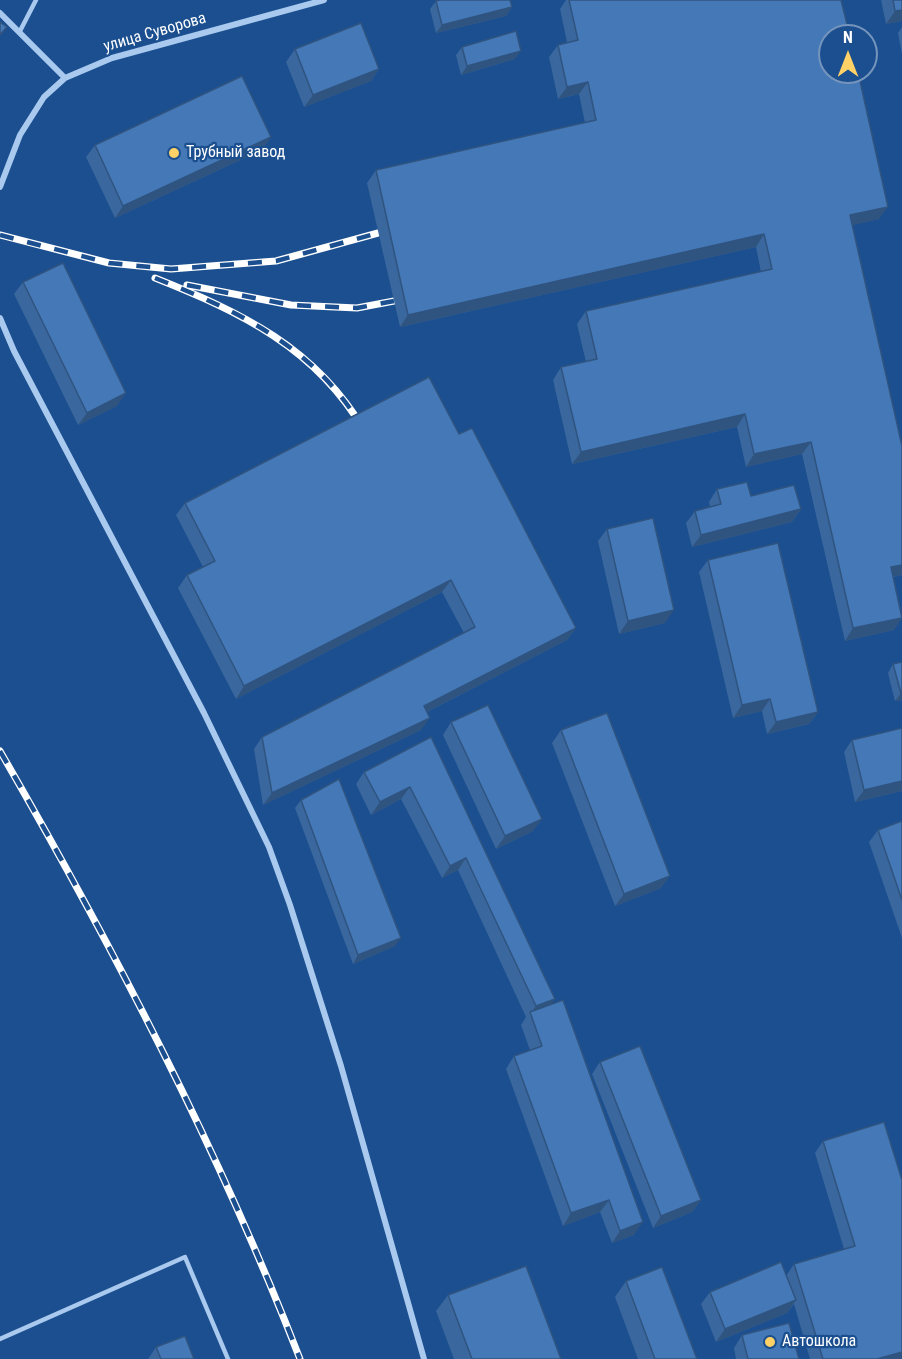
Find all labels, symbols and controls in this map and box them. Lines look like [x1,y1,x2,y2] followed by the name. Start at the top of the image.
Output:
[101,9,209,57] street label: улица Суворова
[818,24,878,84] north arrow
[843,28,853,47] text: N
[186,143,285,163] place label: Трубный завод
[167,146,181,160] marker: Трубный завод
[782,1332,856,1352] place label: Автошкола
[763,1335,777,1349] marker: Автошкола

